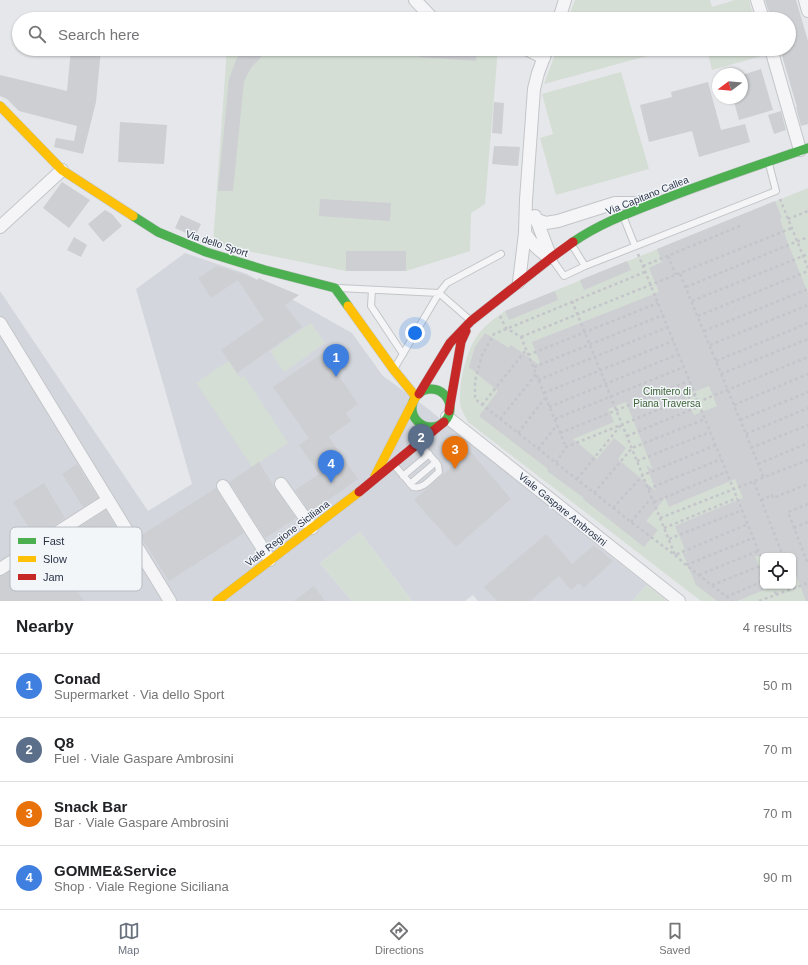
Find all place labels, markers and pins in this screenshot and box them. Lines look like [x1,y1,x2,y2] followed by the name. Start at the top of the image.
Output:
[323,344,349,377] pin: 1
[408,424,434,457] pin: 2
[442,436,468,469] pin: 3
[318,450,344,483] pin: 4

